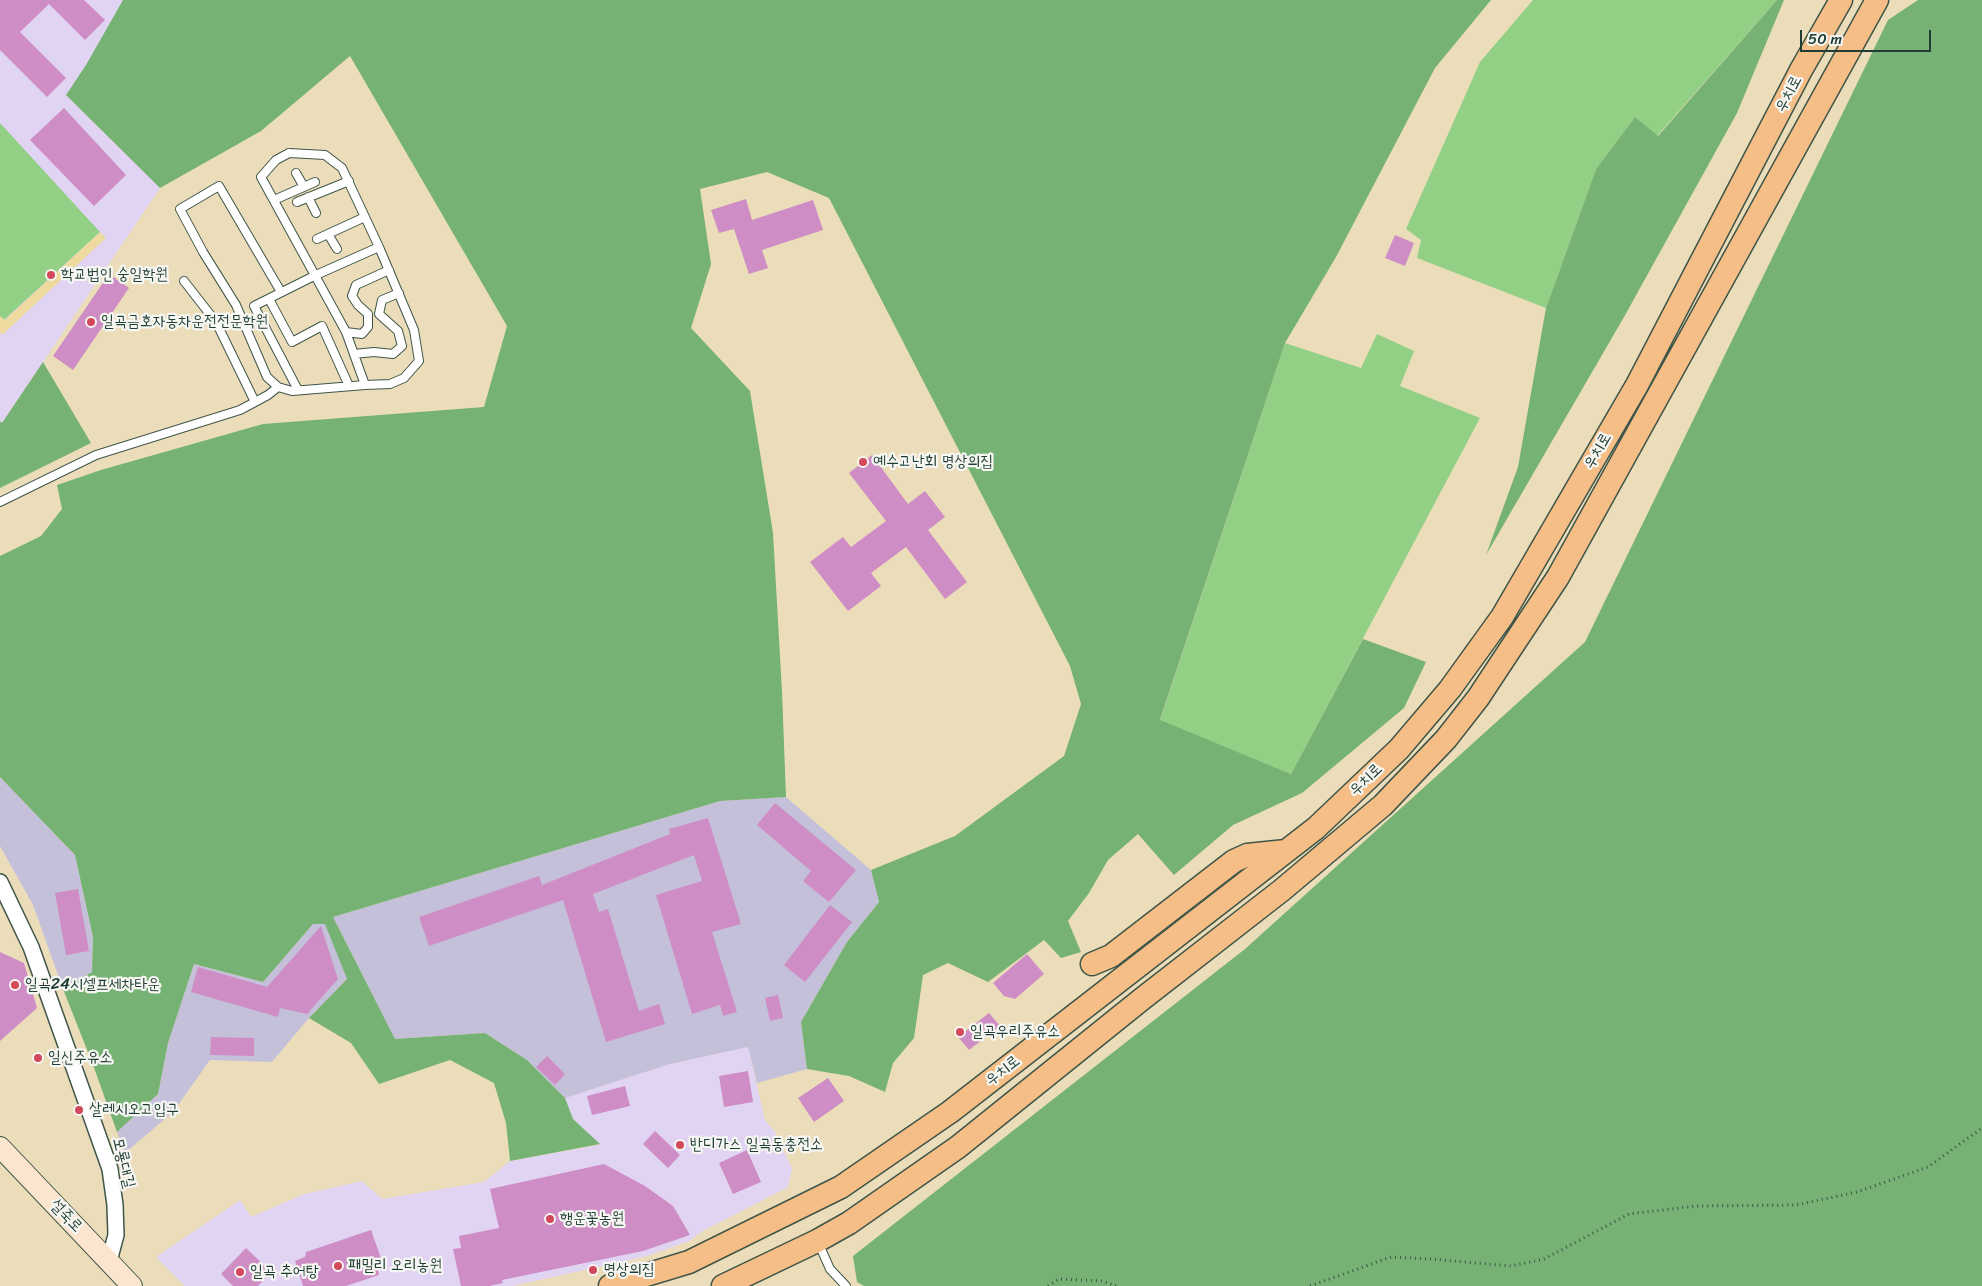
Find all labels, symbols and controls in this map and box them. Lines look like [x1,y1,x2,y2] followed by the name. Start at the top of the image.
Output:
[1802,20,1933,52] scale bar
[1808,26,1842,52] text: 50 m
[1771,72,1807,116] street label: 우치로
[61,265,168,285] place label: 학교법인 숭일학원
[45,269,57,281] marker: 학교법인 숭일학원
[101,312,268,332] place label: 일곡금호자동차운전전문학원
[85,316,97,328] marker: 일곡금호자동차운전전문학원
[1580,429,1616,473] street label: 우치로
[873,452,993,472] place label: 예수고난회 명상의집
[857,456,869,468] marker: 예수고난회 명상의집
[1345,760,1387,800] street label: 우치로
[25,975,160,995] place label: 일곡24시셀프세차타운
[9,979,21,991] marker: 일곡24시셀프세차타운
[970,1022,1060,1042] place label: 일곡우리주유소
[954,1026,966,1038] marker: 일곡우리주유소
[48,1048,112,1068] place label: 일신주유소
[32,1052,44,1064] marker: 일신주유소
[982,1052,1024,1090] street label: 우치로
[89,1100,179,1120] place label: 살레시오고입구
[73,1104,85,1116] marker: 살레시오고입구
[690,1135,823,1155] place label: 반디가스 일곡동충전소
[107,1136,139,1190] street label: 모룡대길
[674,1139,686,1151] marker: 반디가스 일곡동충전소
[46,1195,86,1237] street label: 설죽로
[560,1209,624,1229] place label: 행운꽃농원
[544,1213,556,1225] marker: 행운꽃농원
[348,1256,442,1276] place label: 패밀리 오리농원
[332,1260,344,1272] marker: 패밀리 오리농원
[603,1260,654,1280] place label: 명상의집
[250,1262,319,1282] place label: 일곡 추어탕
[587,1264,599,1276] marker: 명상의집
[234,1266,246,1278] marker: 일곡 추어탕

